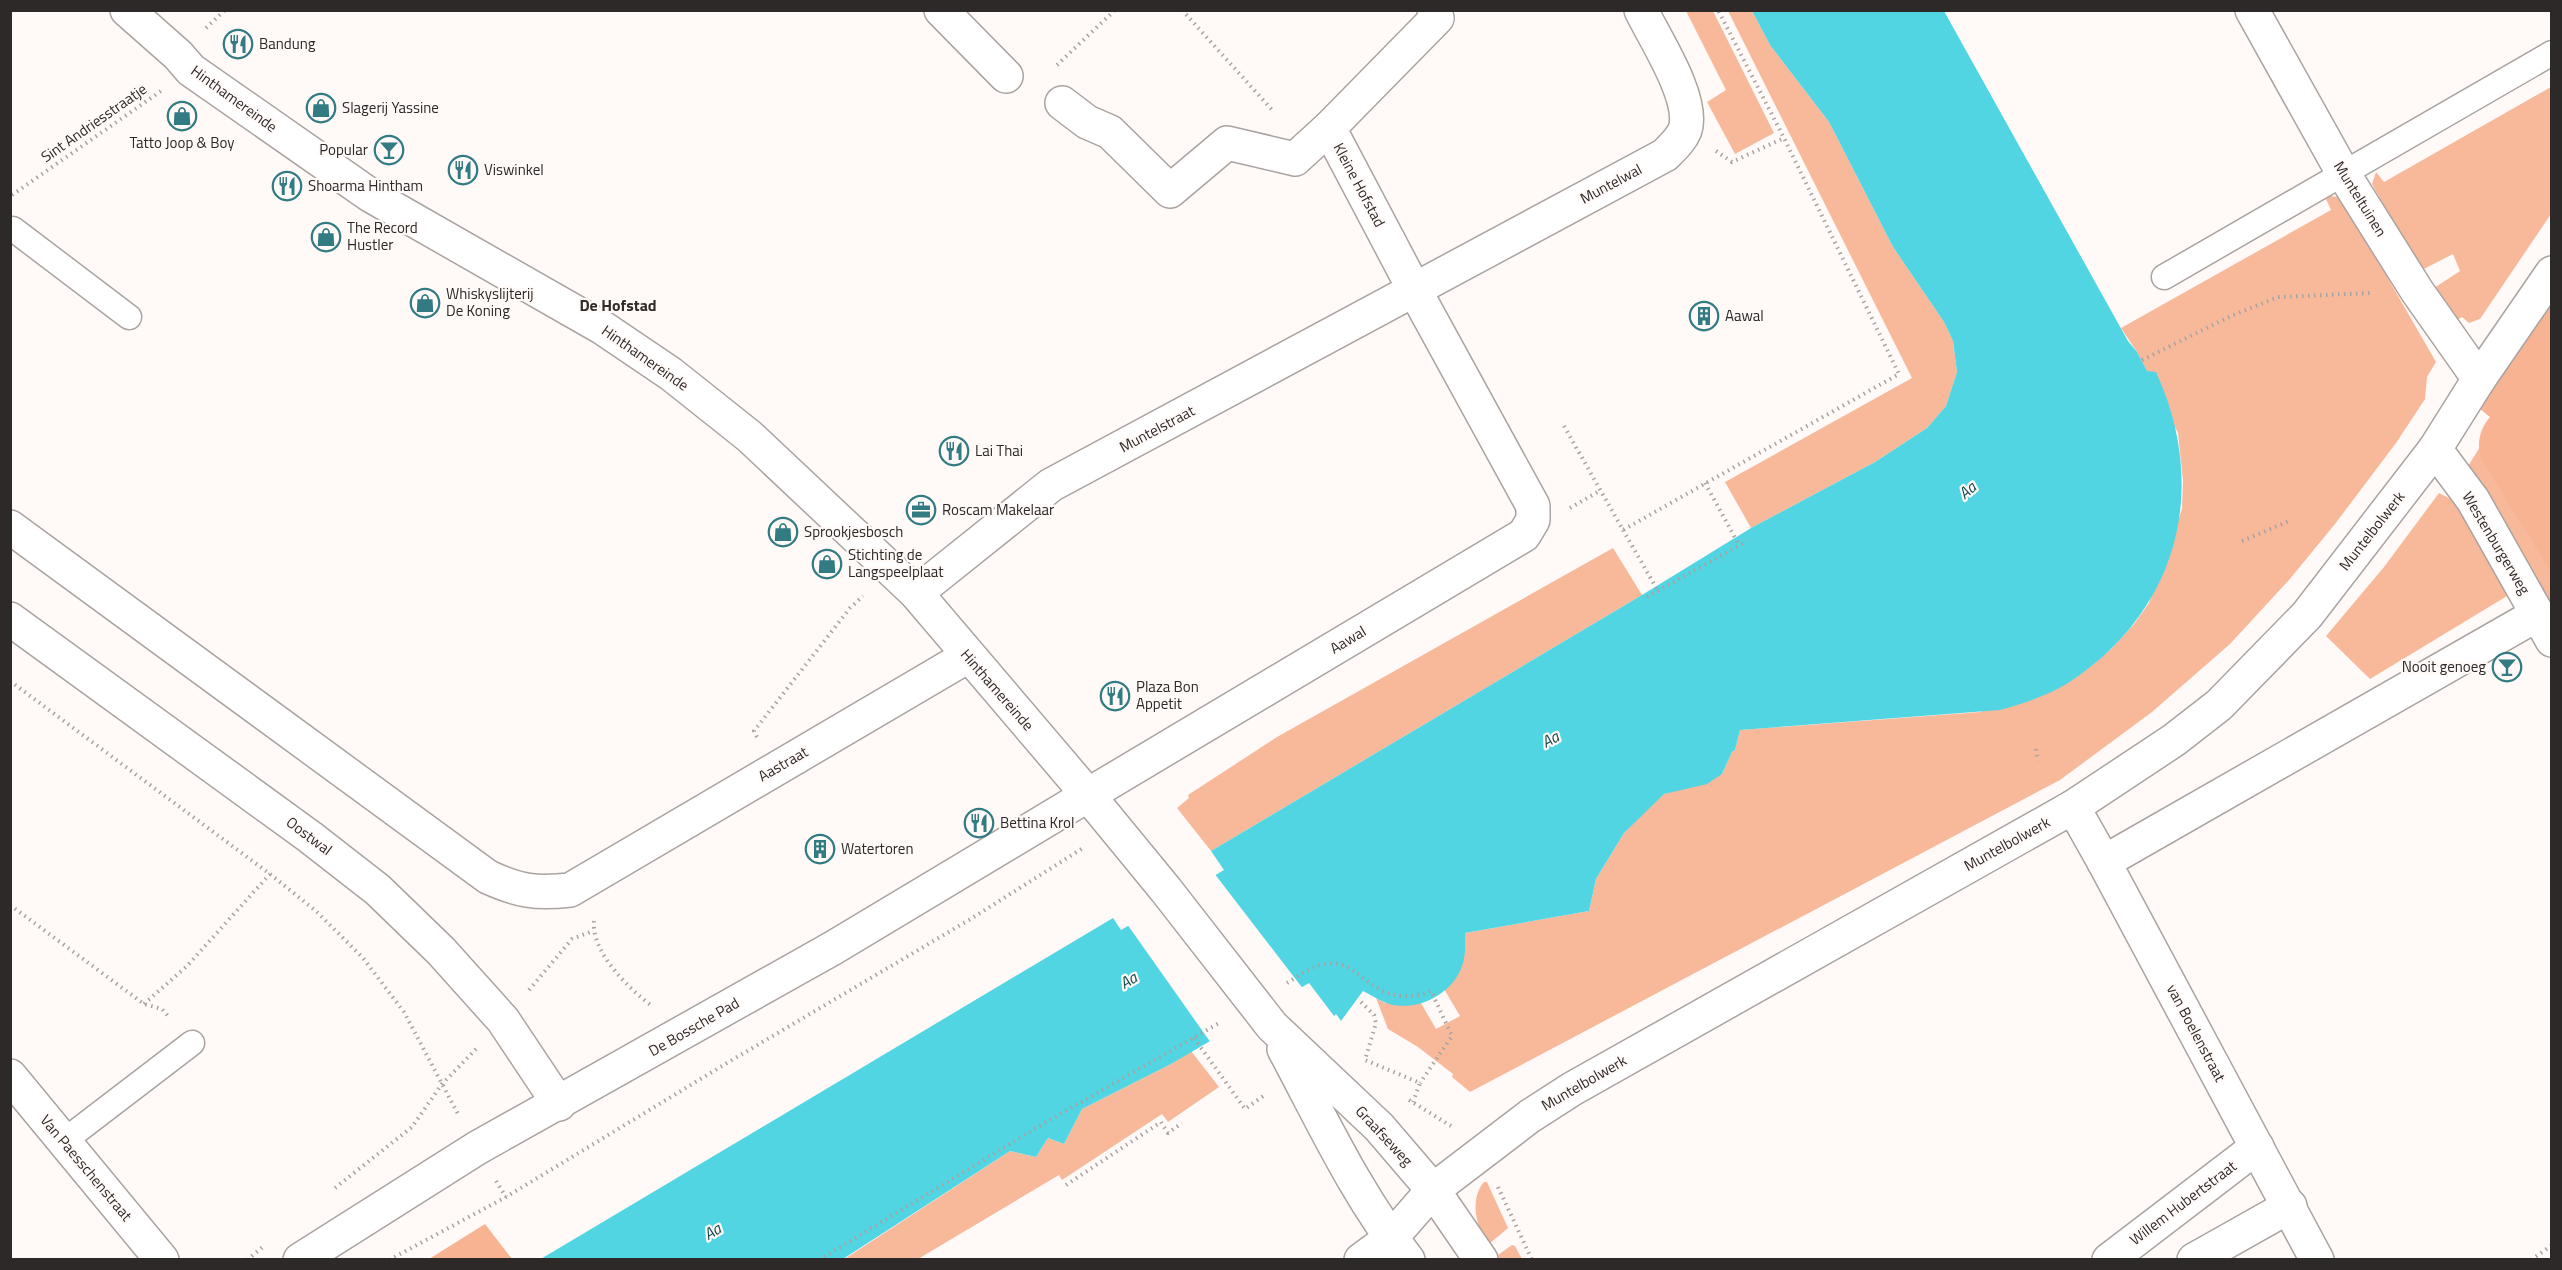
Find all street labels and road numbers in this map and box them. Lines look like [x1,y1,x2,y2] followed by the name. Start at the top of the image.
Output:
[186,59,282,138] street label: Hinthamereinde
[36,77,151,168] street label: Sint Andriesstraatje
[1328,139,1391,231] street label: Kleine Hofstad
[2328,157,2393,241] street label: Munteltuinen
[1576,158,1646,209] street label: Muntelwal
[597,319,694,396] street label: Hinthamereinde
[1115,399,1199,458] street label: Muntelstraat
[2333,486,2410,575] street label: Muntelbolwerk
[2457,487,2536,599] street label: Westenburgerweg
[1325,620,1370,659] street label: Aawal
[955,644,1039,736] street label: Hinthamereinde
[754,740,813,787] street label: Aastraat
[1959,810,2054,877] street label: Muntelbolwerk
[281,811,337,861] street label: Oostwal
[2161,980,2232,1086] street label: van Boelenstraat
[644,991,743,1062] street label: De Bossche Pad
[1537,1049,1631,1116] street label: Muntelbolwerk
[1350,1100,1419,1171] street label: Graafseweg
[35,1109,138,1227] street label: Van Paesschenstraat
[2124,1154,2242,1250] street label: Willem Hubertstraat

